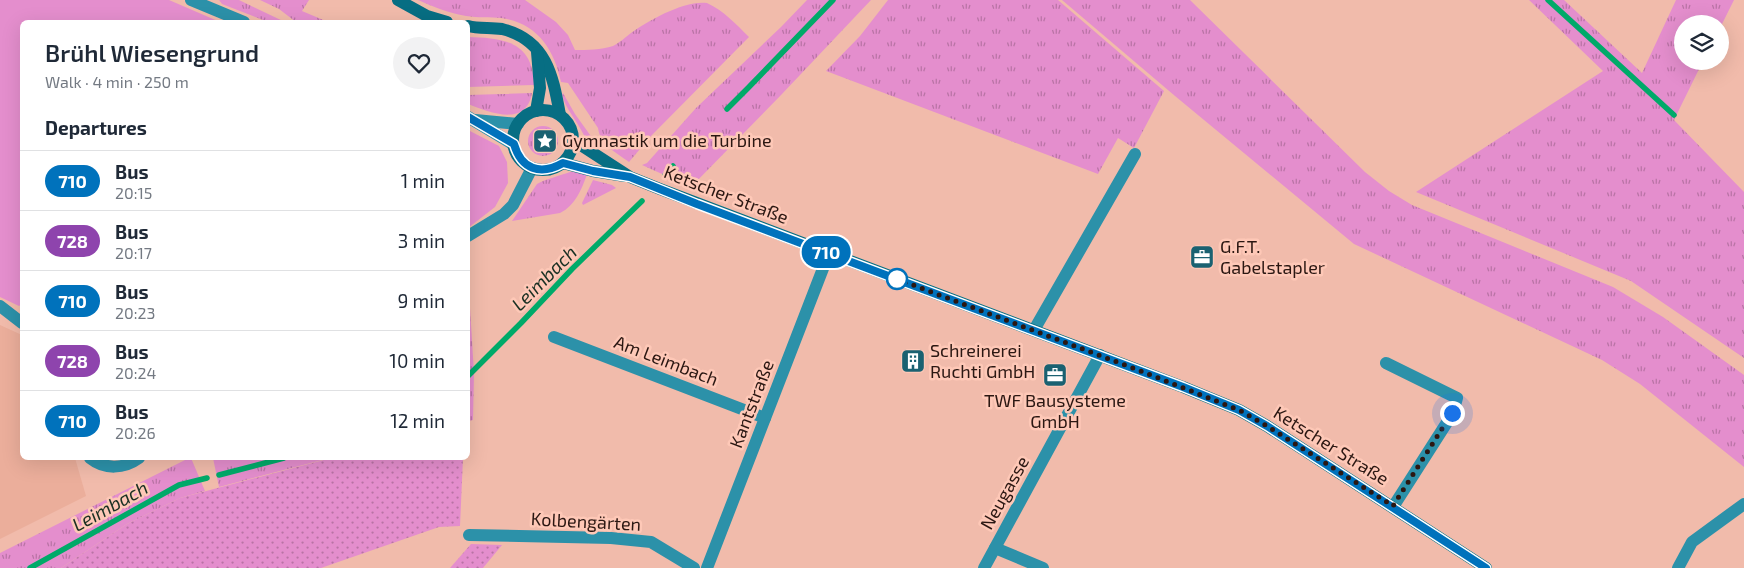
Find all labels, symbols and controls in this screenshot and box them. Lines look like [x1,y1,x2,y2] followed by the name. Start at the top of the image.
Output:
[1674,15,1729,70] map controls
[1674,15,1729,70] button: layers
[393,37,445,89] button: heart
[45,38,259,67] text: Brühl Wiesengrund
[45,72,189,91] text: Walk · 4 min · 250 m
[45,116,147,139] text: Departures
[532,128,558,154] place icon: Gymnastik um die Turbine
[562,129,772,151] place label: Gymnastik um die Turbine
[115,160,149,183] text: Bus
[661,160,792,228] street label: Ketscher Straße
[401,169,445,192] text: 1 min
[58,170,87,192] text: 710
[115,183,152,202] text: 20:15
[115,220,149,243] text: Bus
[398,229,445,252] text: 3 min
[57,230,88,252] text: 728
[1220,235,1325,278] place label: G.F.T. Gabelstapler
[797,236,855,268] line badge: 710
[506,240,581,315] water label: Leimbach
[812,241,840,263] text: 710
[115,243,152,262] text: 20:17
[1189,244,1215,270] office icon: G.F.T. Gabelstapler
[886,268,908,290] unlabelled marker
[115,280,149,303] text: Bus
[397,289,445,312] text: 9 min
[58,290,87,312] text: 710
[115,303,155,322] text: 20:23
[611,330,721,390] street label: Am Leimbach
[930,339,1035,382] place label: Schreinerei Ruchti GmbH
[115,340,149,363] text: Bus
[900,348,926,374] building icon: Schreinerei Ruchti GmbH
[389,349,445,372] text: 10 min
[57,350,88,372] text: 728
[724,356,778,451] street label: Kantstraße
[1042,362,1068,388] office icon: TWF Bausysteme GmbH
[115,363,156,382] text: 20:24
[984,389,1126,432] place label: TWF Bausysteme GmbH
[115,400,149,423] text: Bus
[1270,401,1393,489] street label: Ketscher Straße
[1440,401,1465,426] your location
[390,409,445,432] text: 12 min
[58,410,87,432] text: 710
[115,423,156,442] text: 20:26
[975,452,1033,533] street label: Neugasse
[68,475,152,536] water label: Leimbach
[530,507,642,535] street label: Kolbengärten

